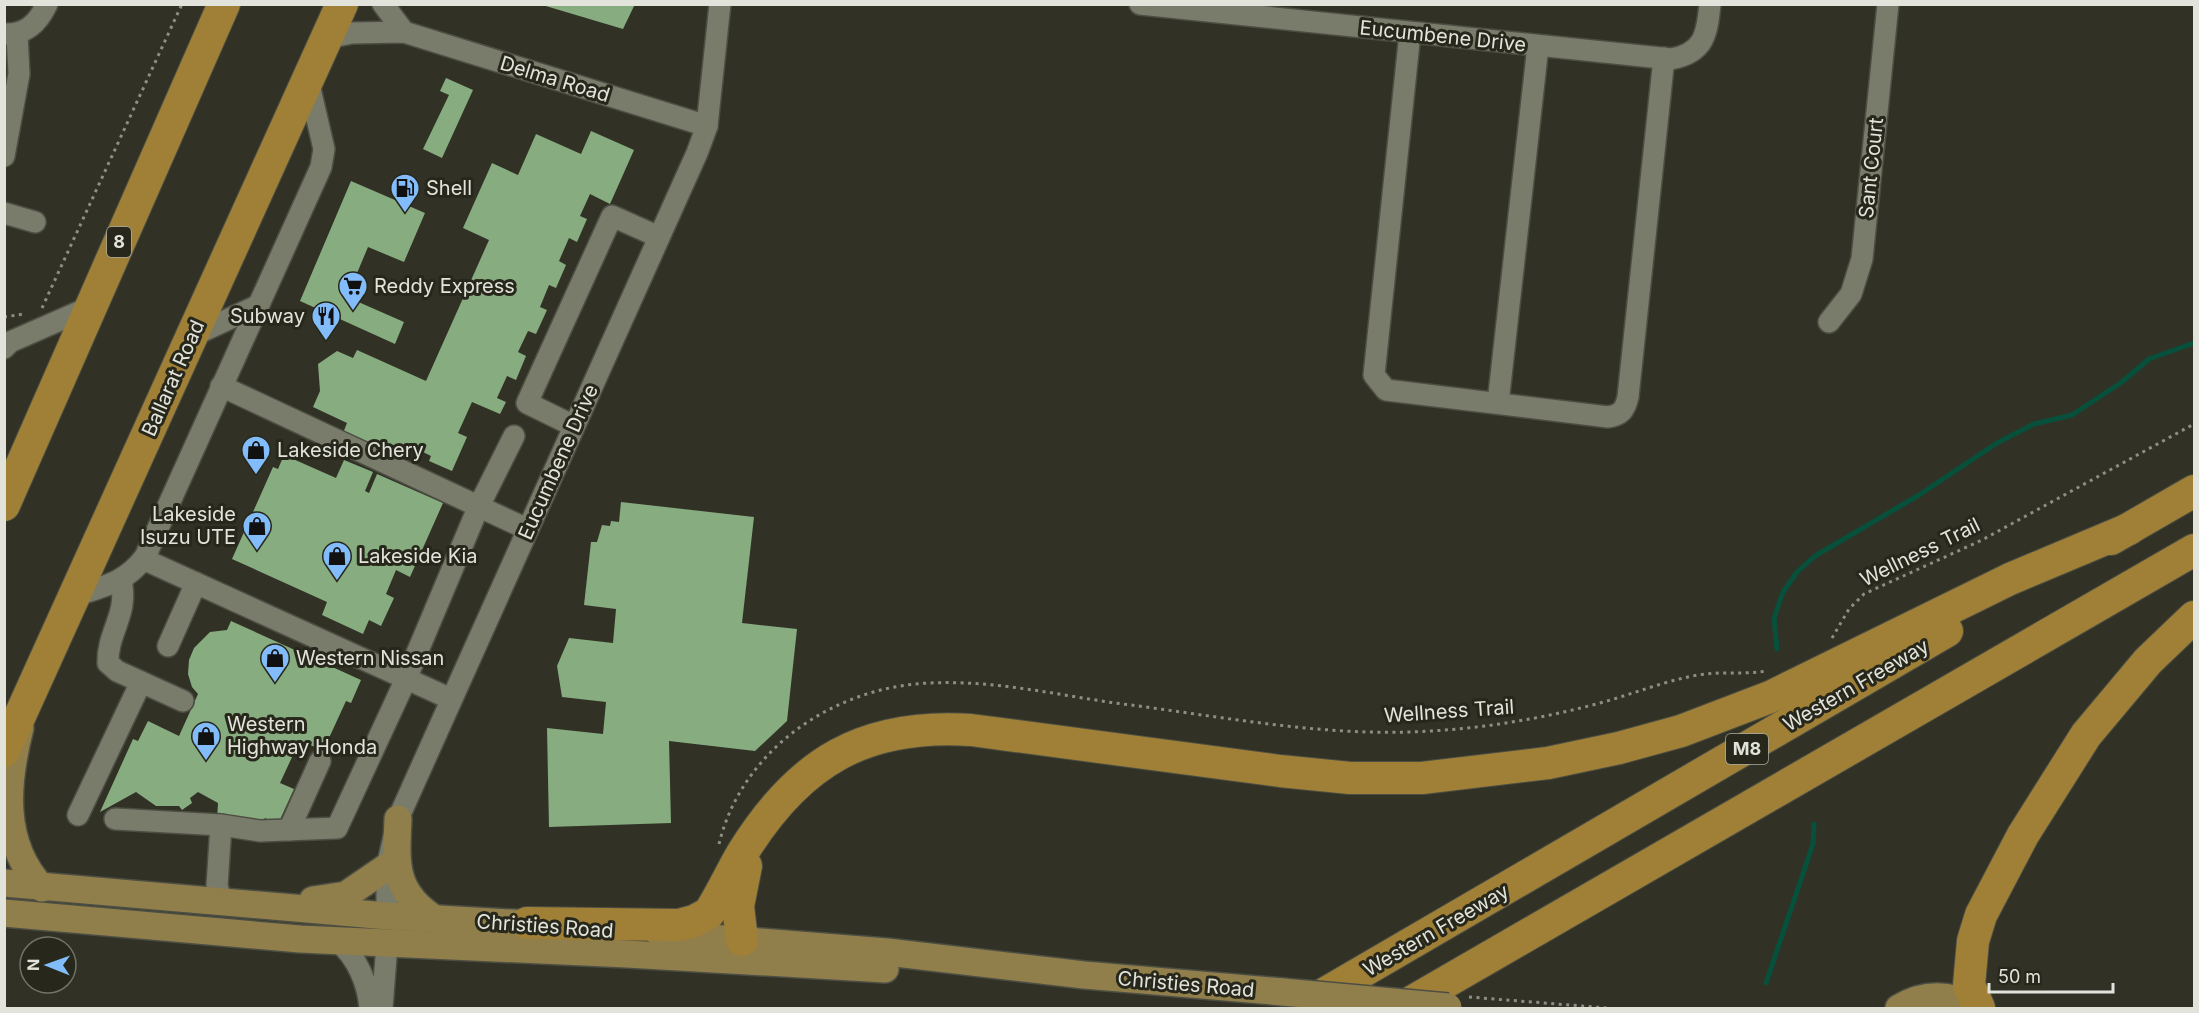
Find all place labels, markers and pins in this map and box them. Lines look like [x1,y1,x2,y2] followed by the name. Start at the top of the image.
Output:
[389,172,421,214] fuel station icon: Shell
[426,176,472,200] place label: Shell
[337,270,369,312] supermarket icon: Reddy Express
[374,274,515,298] place label: Reddy Express
[310,300,342,342] restaurant icon: Subway
[230,304,305,328] place label: Subway
[240,434,272,476] shop icon: Lakeside Chery
[277,438,424,462] place label: Lakeside Chery
[140,502,236,549] place label: Lakeside Isuzu UTE
[241,510,273,552] shop icon: Lakeside Isuzu UTE
[321,540,353,582] shop icon: Lakeside Kia
[358,544,477,568] place label: Lakeside Kia
[259,642,291,684] shop icon: Western Nissan
[296,646,444,670] place label: Western Nissan
[227,712,377,759] place label: Western Highway Honda
[190,720,222,762] shop icon: Western Highway Honda

